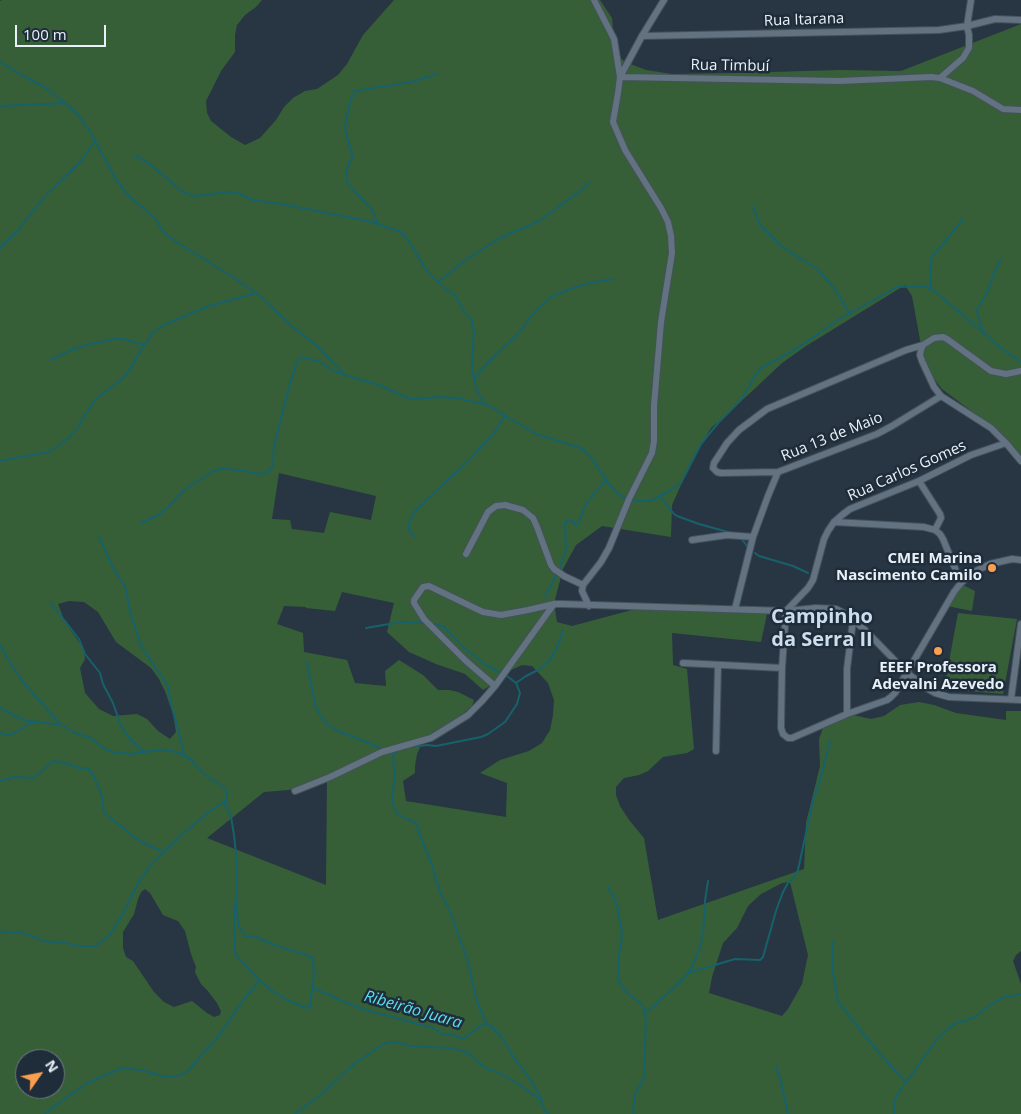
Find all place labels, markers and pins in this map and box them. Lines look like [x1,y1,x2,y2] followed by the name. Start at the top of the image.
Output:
[836,550,982,585] place label: CMEI Marina Nascimento Camilo
[986,562,998,574] marker: CMEI Marina Nascimento Camilo
[932,645,944,657] marker: EEEF Professora Adevalni Azevedo
[872,659,1004,694] place label: EEEF Professora Adevalni Azevedo

